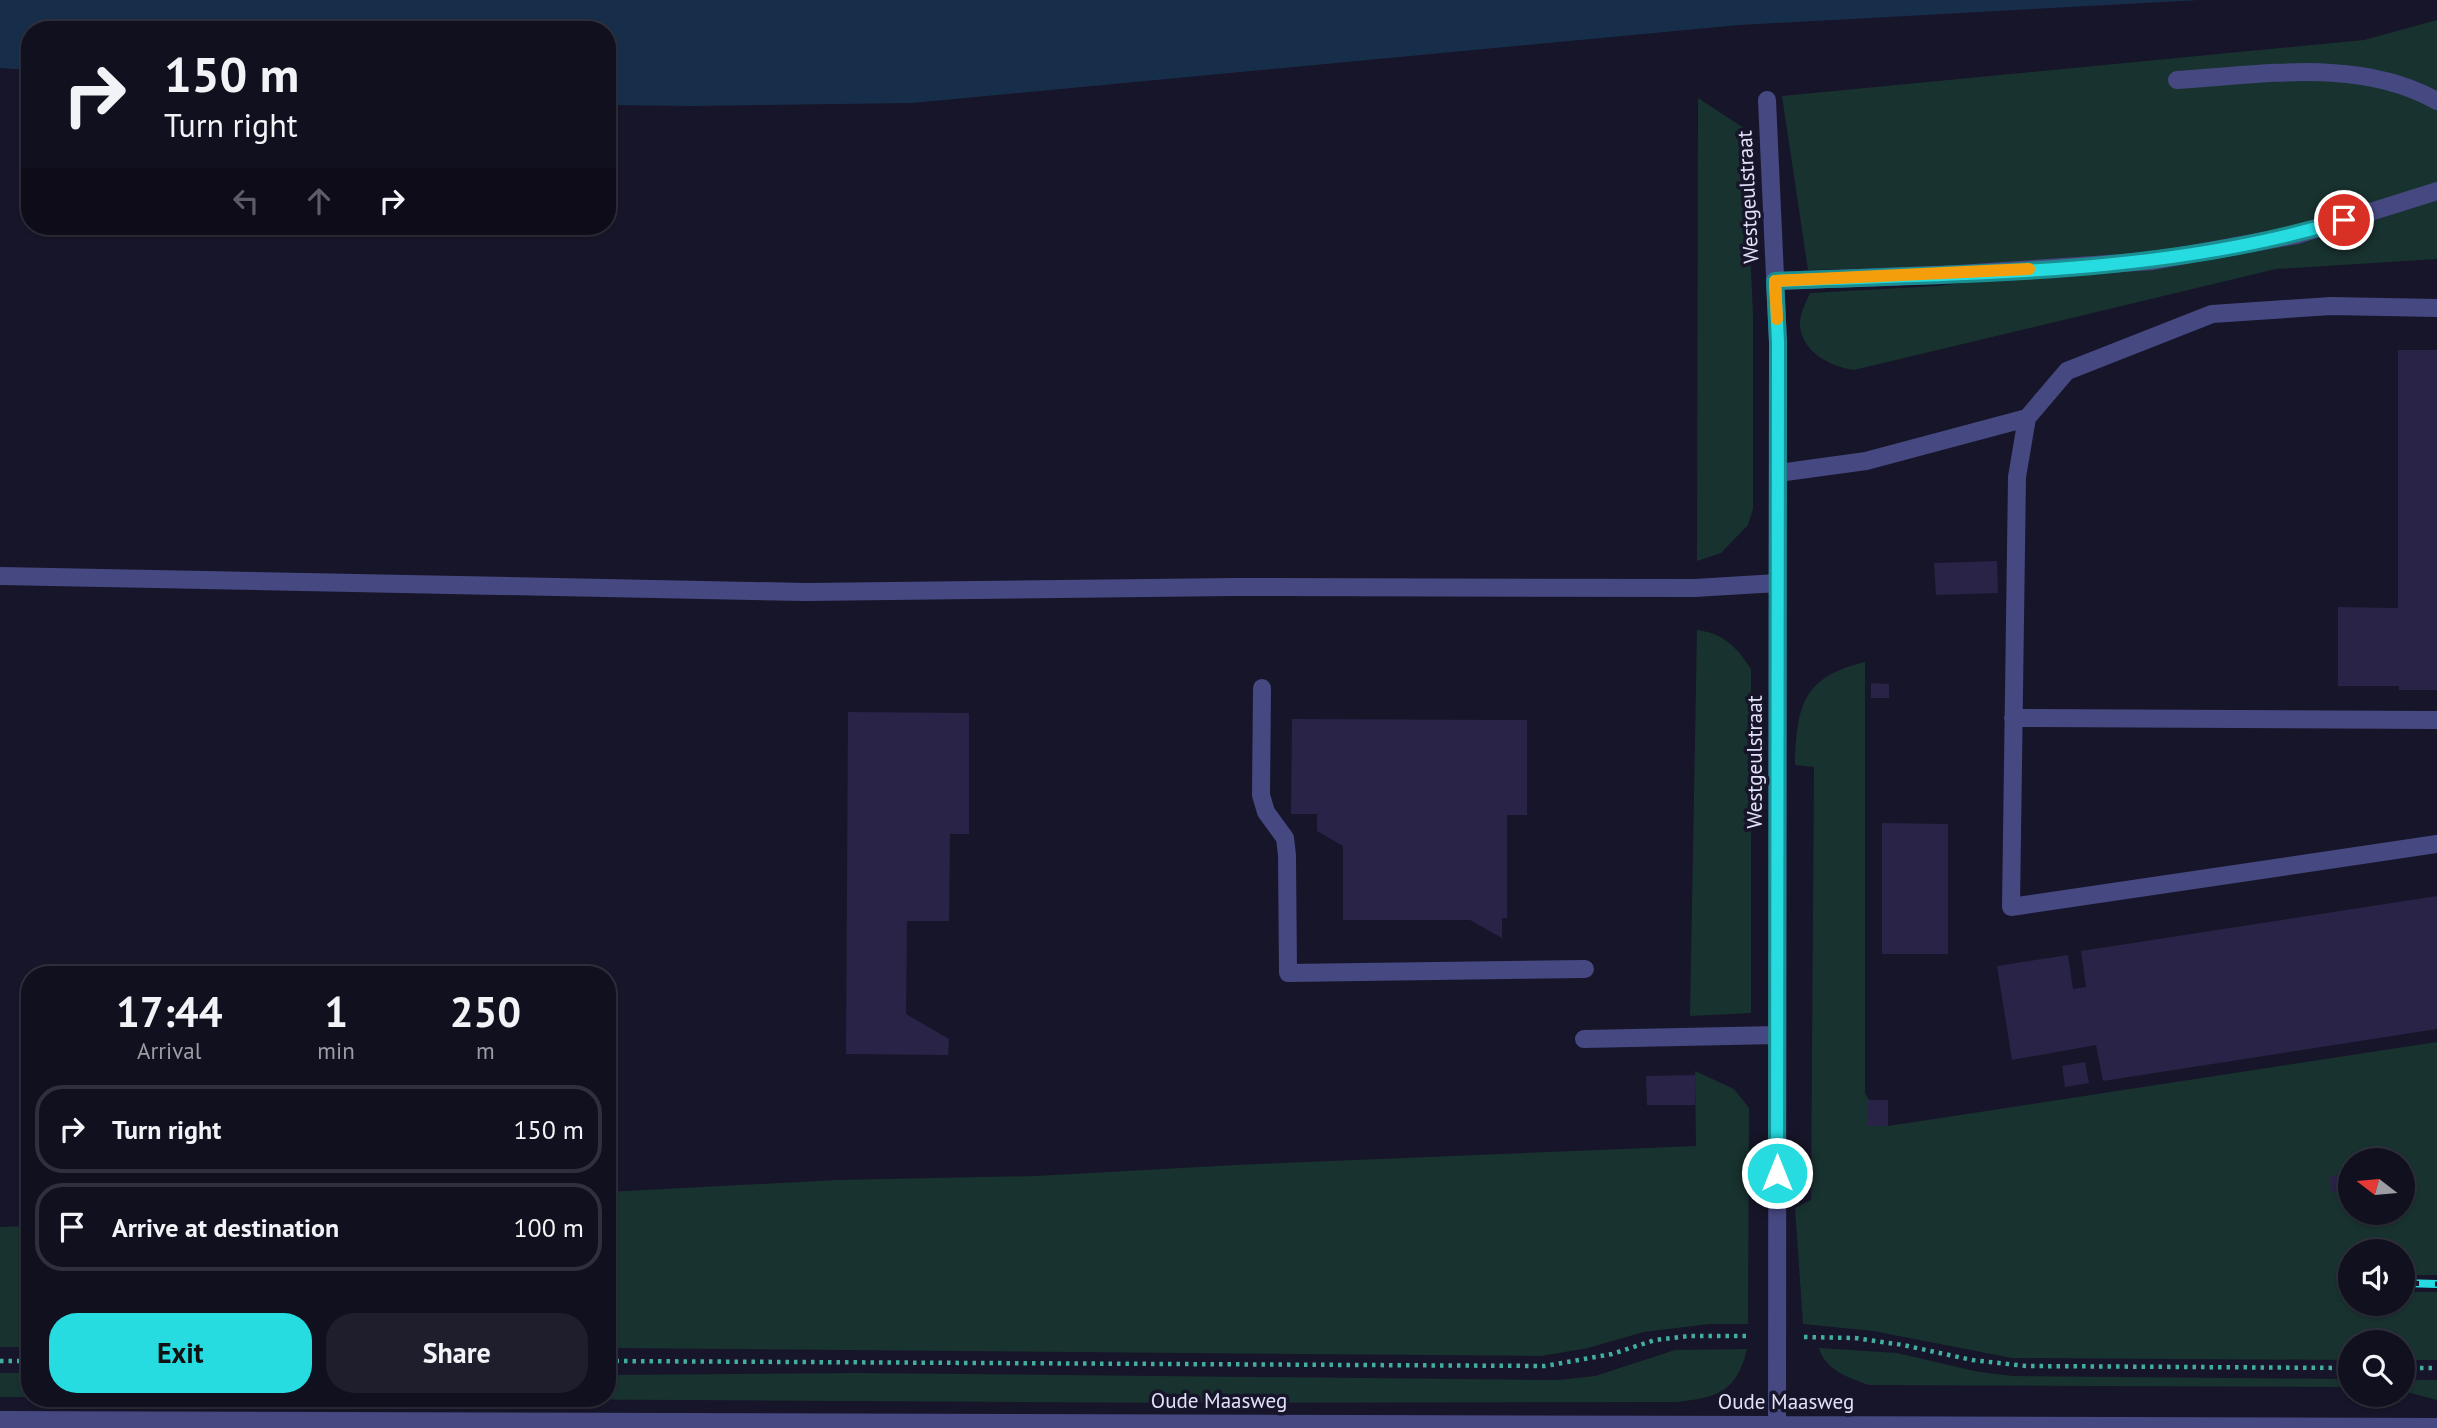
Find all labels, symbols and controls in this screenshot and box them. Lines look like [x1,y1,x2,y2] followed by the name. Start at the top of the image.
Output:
[164,42,299,106] text: 150 m
[49,49,140,140] icon: right
[164,104,298,146] text: Turn right
[1731,130,1764,264] street label: Westgeulstraat
[227,182,265,220] icon: left
[300,182,338,220] icon: ahead
[373,182,411,220] icon: right
[2314,190,2374,250] pin
[2325,201,2363,239] icon: arrive
[1741,695,1768,829] street label: Westgeulstraat
[116,984,222,1039] text: 17:44
[324,984,348,1039] text: 1
[450,984,521,1039] text: 250
[137,1036,201,1065] text: Arrival
[317,1036,355,1065] text: min
[476,1036,495,1065] text: m
[53,1110,91,1148] icon: right
[112,1113,221,1146] text: Turn right
[513,1113,584,1146] text: 150 m
[1740,1136,1814,1210] position arrow
[2338,1148,2415,1225] north arrow
[2338,1148,2415,1407] map controls
[53,1208,91,1246] icon: arrive
[112,1211,339,1244] text: Arrive at destination
[513,1211,584,1244] text: 100 m
[2338,1239,2415,1316] button: sound
[49,1313,312,1393] button: Exit
[326,1313,588,1393] button: Share
[2338,1330,2415,1407] button: search
[1151,1387,1287,1414] street label: Oude Maasweg
[1718,1388,1854,1415] street label: Oude Maasweg

